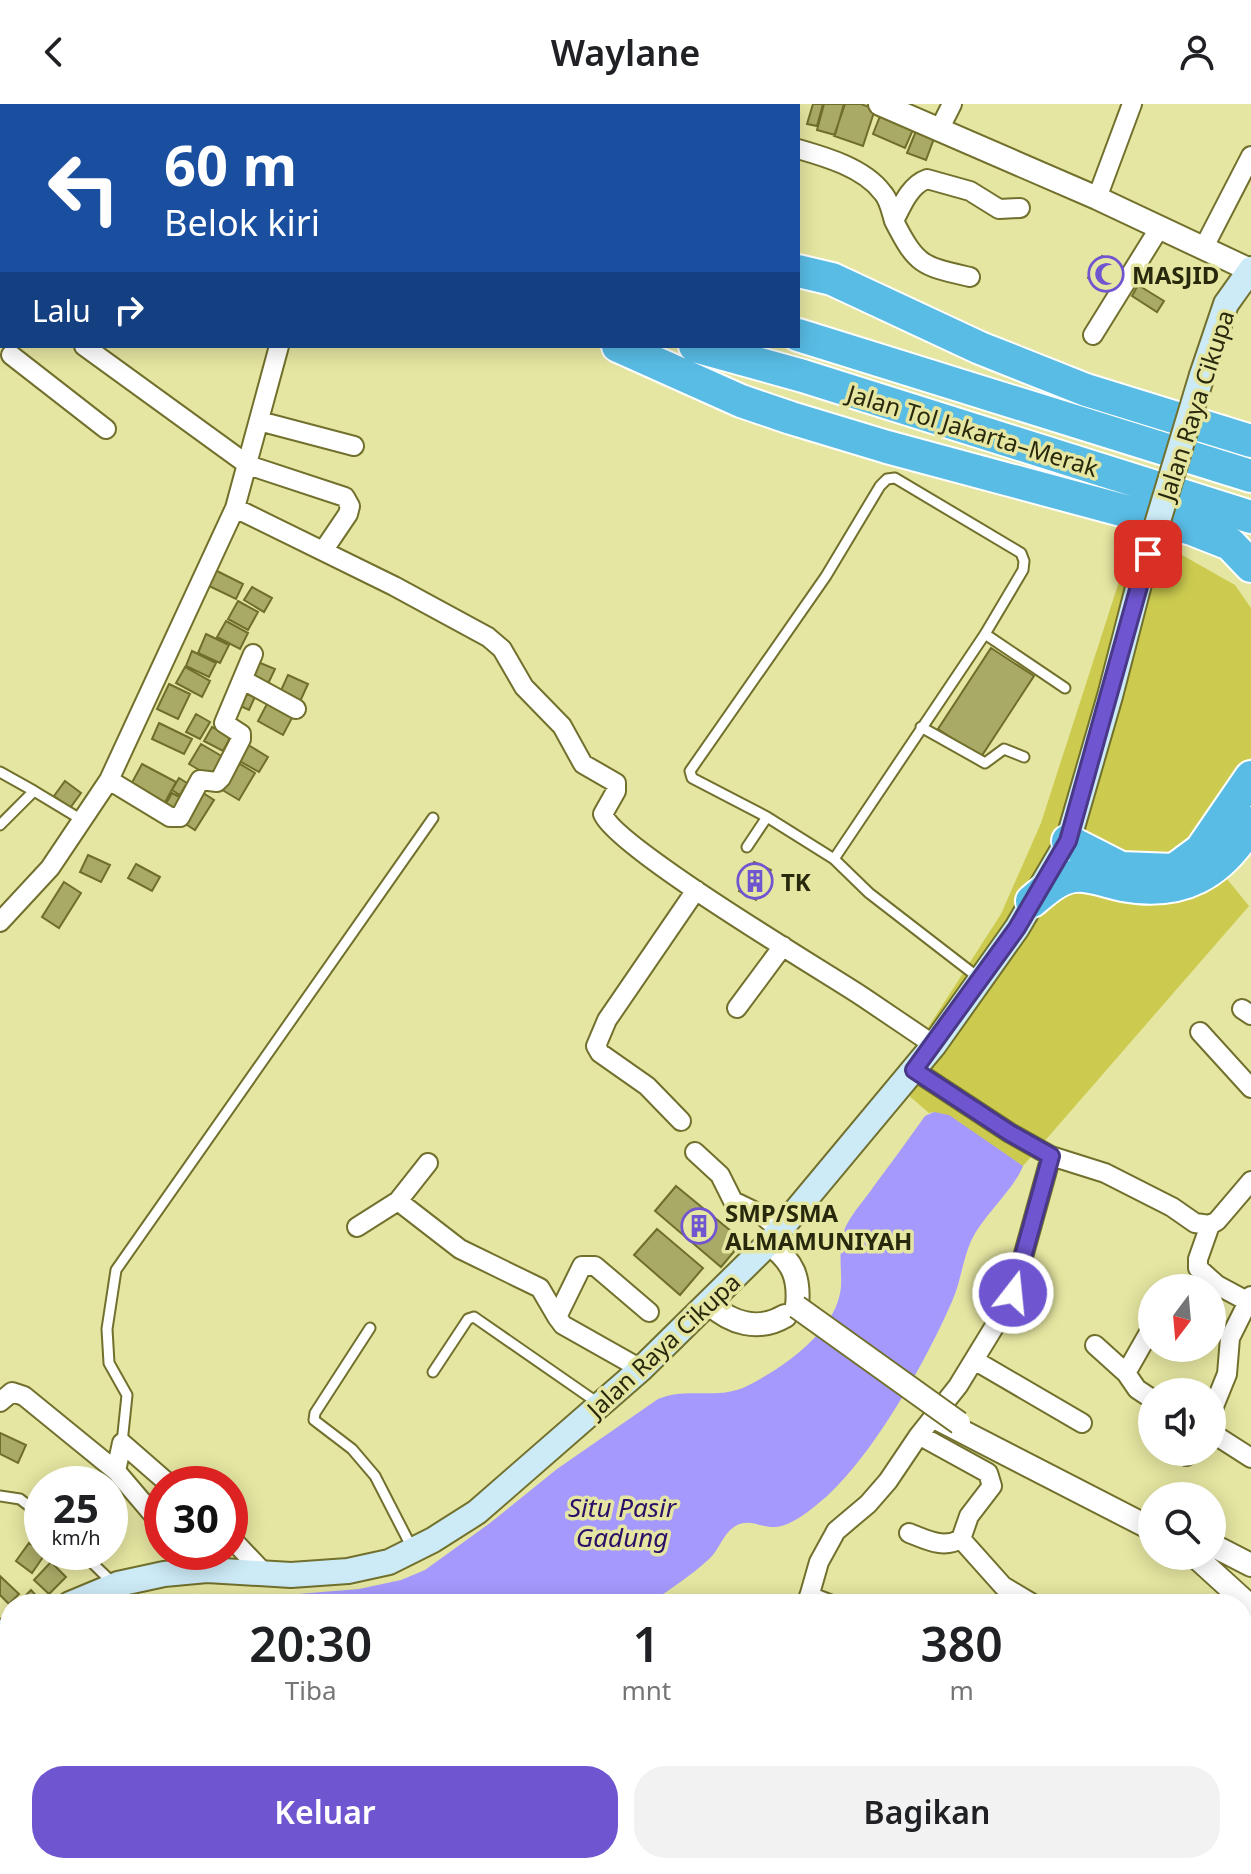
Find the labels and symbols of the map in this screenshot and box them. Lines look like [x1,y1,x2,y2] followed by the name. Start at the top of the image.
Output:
[1087,255,1125,293] mosque icon: MASJID
[1132,258,1219,291] place label: MASJID
[1148,306,1241,506] street label: Jalan Raya Cikupa
[842,376,1103,484] street label: Jalan Tol Jakarta–Merak
[1114,520,1182,588] pin
[736,862,774,900] building icon: TK
[781,865,811,898] place label: TK
[725,1196,912,1257] place label: SMP/SMA ALMAMUNIYAH
[680,1207,718,1245] building icon: SMP/SMA ALMAMUNIYAH
[971,1251,1055,1335] position arrow
[578,1265,747,1426] street label: Jalan Raya Cikupa
[1138,1274,1226,1362] north arrow
[144,1466,248,1570] speed limit sign: 30
[568,1489,678,1555] water label: Situ Pasir Gadung

